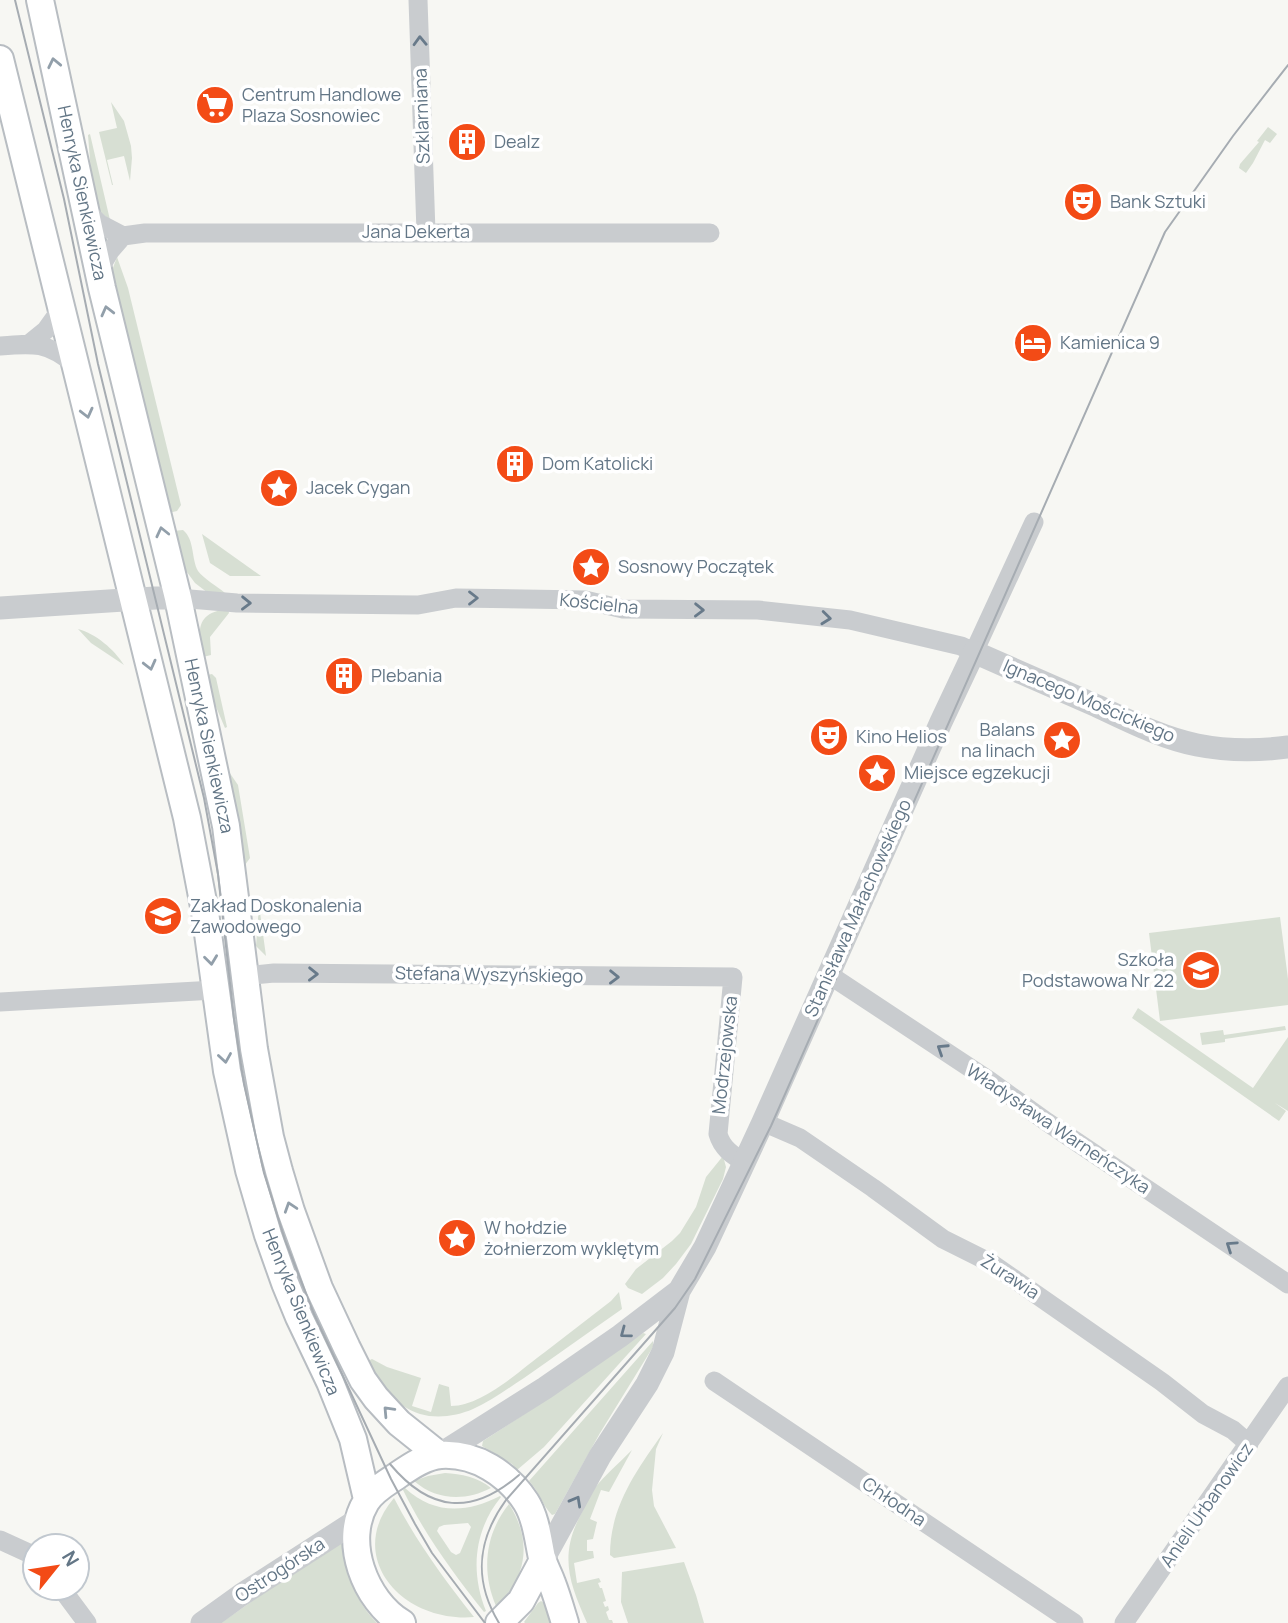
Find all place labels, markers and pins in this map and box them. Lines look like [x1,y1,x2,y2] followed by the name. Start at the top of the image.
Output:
[242,82,401,127] place label: Centrum Handlowe Plaza Sosnowiec
[194,84,236,126] supermarket icon: Centrum Handlowe Plaza Sosnowiec
[446,121,488,163] building icon: Dealz
[494,129,540,153] place label: Dealz
[1062,181,1104,223] theatre icon: Bank Sztuki
[1110,189,1206,213] place label: Bank Sztuki
[1012,322,1054,364] hotel icon: Kamienica 9
[1060,330,1160,354] place label: Kamienica 9
[494,443,536,485] building icon: Dom Katolicki
[542,451,653,475] place label: Dom Katolicki
[258,467,300,509] place icon: Jacek Cygan
[306,475,411,499] place label: Jacek Cygan
[570,546,612,588] place icon: Sosnowy Początek
[618,554,775,578] place label: Sosnowy Początek
[323,655,365,697] building icon: Plebania
[371,663,442,687] place label: Plebania
[808,716,850,758] theatre icon: Kino Helios
[961,717,1035,762] place label: Balans na linach
[1041,719,1083,761] place icon: Balans na linach
[856,724,947,748] place label: Kino Helios
[856,752,898,794] place icon: Miejsce egzekucji
[904,760,1050,784] place label: Miejsce egzekucji
[190,893,362,938] place label: Zakład Doskonalenia Zawodowego
[142,895,184,937] school or university icon: Zakład Doskonalenia Zawodowego
[1022,947,1174,992] place label: Szkoła Podstawowa Nr 22
[1180,949,1222,991] school or university icon: Szkoła Podstawowa Nr 22
[484,1215,659,1260] place label: W hołdzie żołnierzom wyklętym
[436,1217,478,1259] place icon: W hołdzie żołnierzom wyklętym

